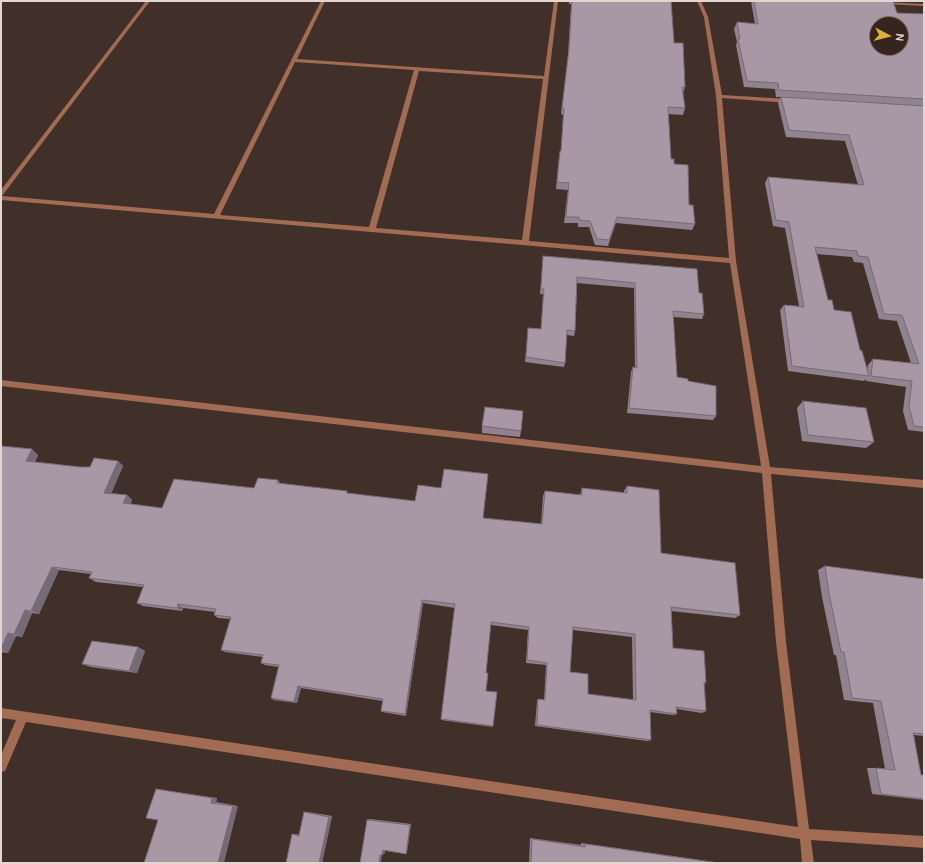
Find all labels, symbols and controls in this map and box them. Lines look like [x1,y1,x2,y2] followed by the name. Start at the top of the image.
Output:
[869,16,909,56] north arrow
[892,33,907,42] text: N

